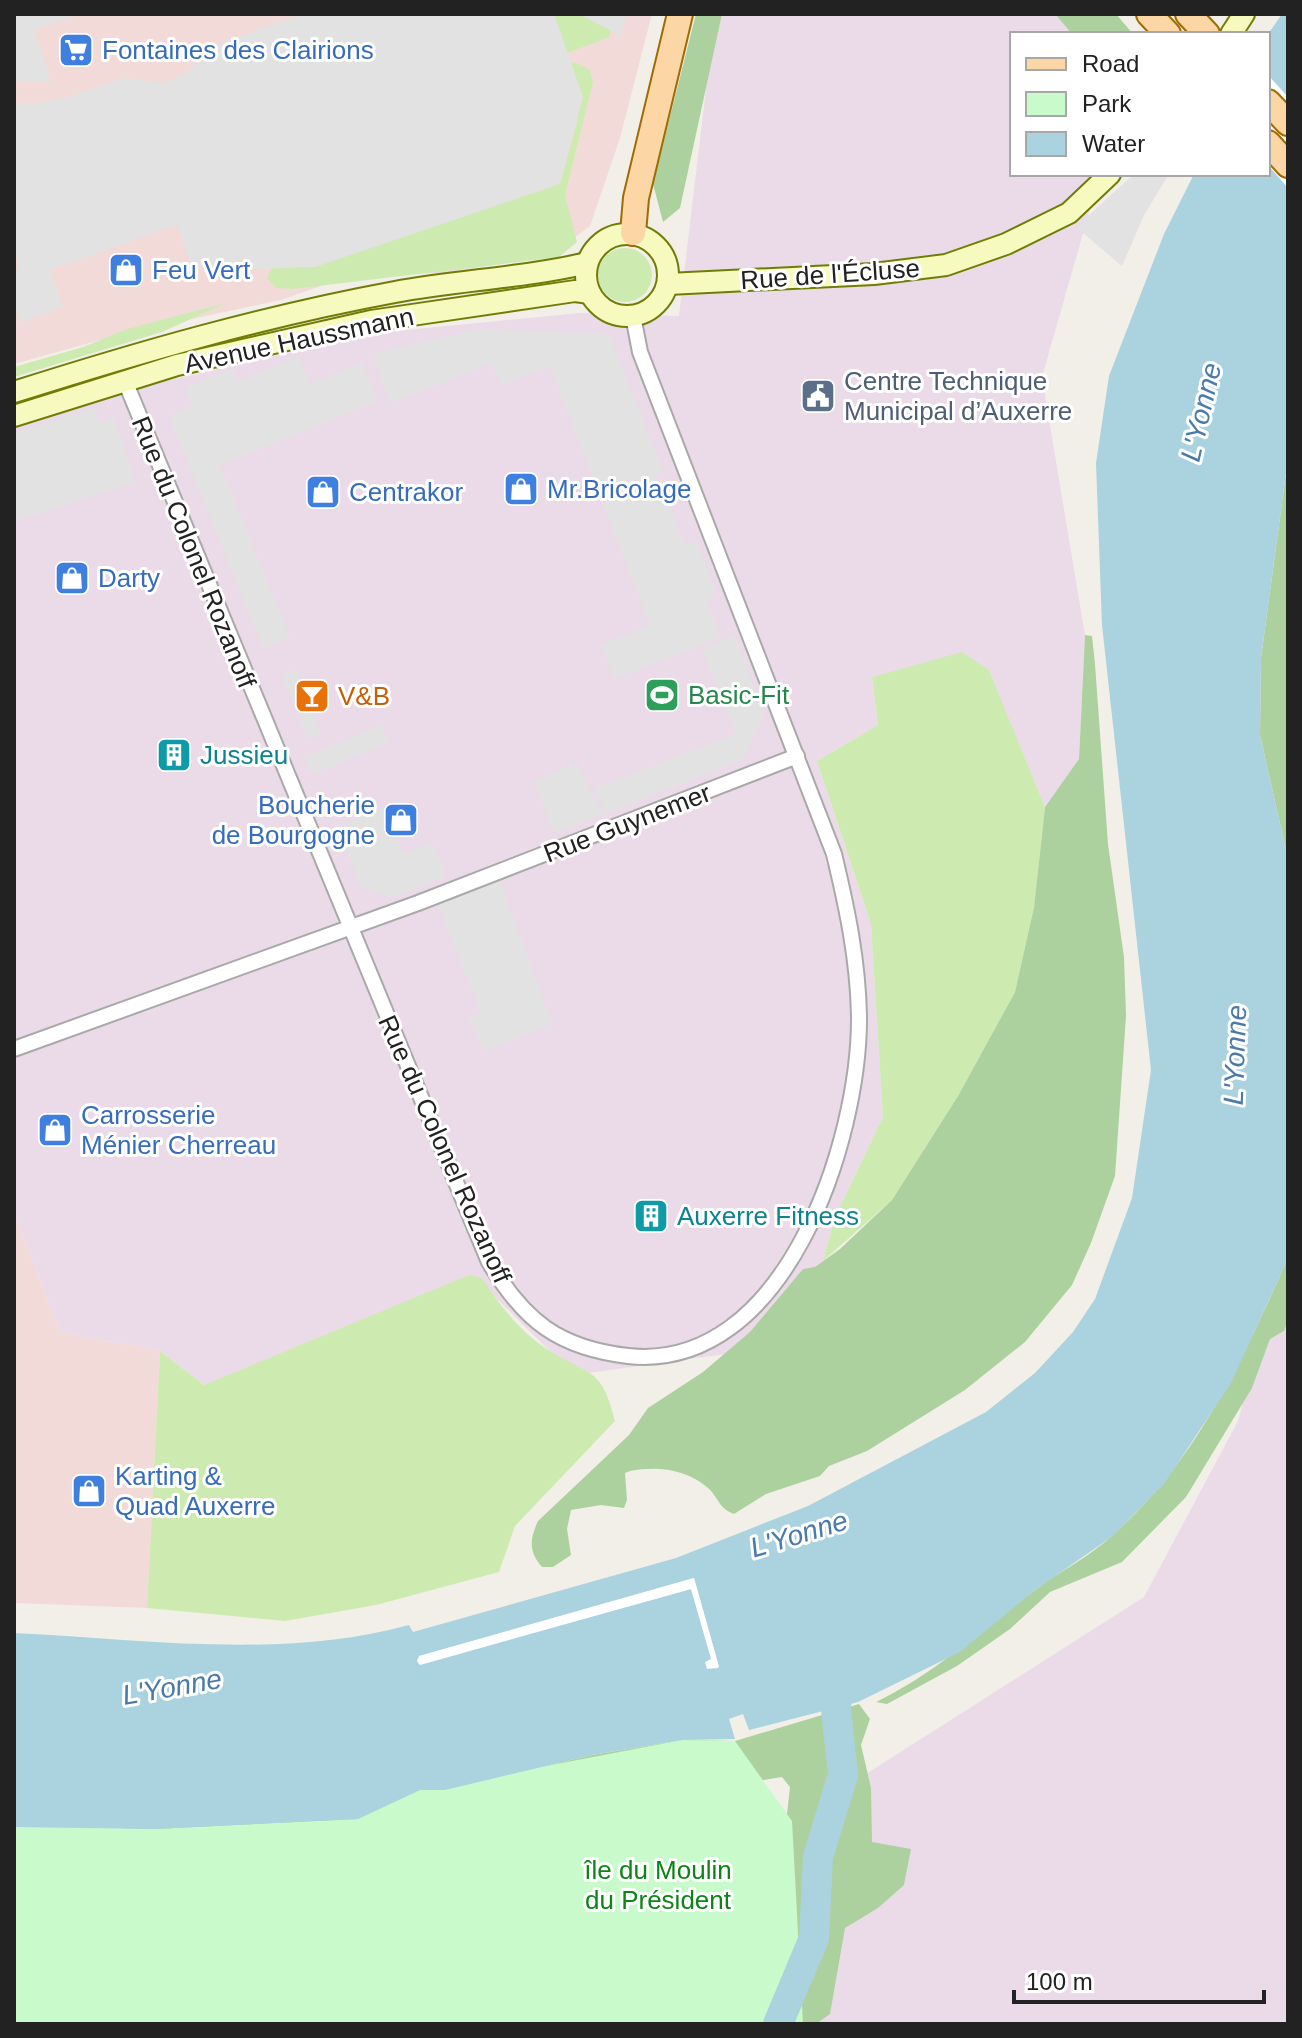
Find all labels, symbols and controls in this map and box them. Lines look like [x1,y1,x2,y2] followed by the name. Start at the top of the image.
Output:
[57,31,95,69] supermarket icon: Fontaines des Clairions
[1010,32,1270,176] legend
[102,35,374,65] place label: Fontaines des Clairions
[1082,50,1139,77] text: Road
[1082,90,1132,117] text: Park
[1082,130,1145,157] text: Water
[107,251,145,289] shop icon: Feu Vert
[739,253,921,295] street label: Rue de l'Écluse
[152,255,251,285] place label: Feu Vert
[182,301,416,379] street label: Avenue Haussmann
[1175,360,1227,464] water label: L'Yonne
[844,366,1072,426] place label: Centre Technique Municipal d’Auxerre
[799,377,837,415] public building icon: Centre Technique Municipal d’Auxerre
[126,412,263,693] street label: Rue du Colonel Rozanoff
[502,470,540,508] shop icon: Mr.Bricolage
[304,473,342,511] shop icon: Centrakor
[547,474,692,504] place label: Mr.Bricolage
[349,477,463,507] place label: Centrakor
[53,559,91,597] shop icon: Darty
[98,563,160,593] place label: Darty
[643,676,681,714] sports icon: Basic-Fit
[293,677,331,715] bar icon: V&B
[688,680,790,710] place label: Basic-Fit
[338,681,390,711] place label: V&B
[155,736,193,774] building icon: Jussieu
[200,740,288,770] place label: Jussieu
[539,777,715,869] street label: Rue Guynemer
[212,790,375,850] place label: Boucherie de Bourgogne
[382,801,420,839] shop icon: Boucherie de Bourgogne
[1218,1004,1252,1106] water label: L'Yonne
[372,1010,518,1288] street label: Rue du Colonel Rozanoff
[81,1100,276,1160] place label: Carrosserie Ménier Cherreau
[36,1111,74,1149] shop icon: Carrosserie Ménier Cherreau
[632,1197,670,1235] building icon: Auxerre Fitness
[677,1201,859,1231] place label: Auxerre Fitness
[115,1461,275,1521] place label: Karting & Quad Auxerre
[70,1472,108,1510] shop icon: Karting & Quad Auxerre
[746,1505,852,1563] water label: L'Yonne
[120,1663,224,1711] water label: L'Yonne
[583,1855,732,1915] park label: île du Moulin du Président
[1014,1954,1264,2004] scale bar
[1026,1968,1093,1995] text: 100 m

